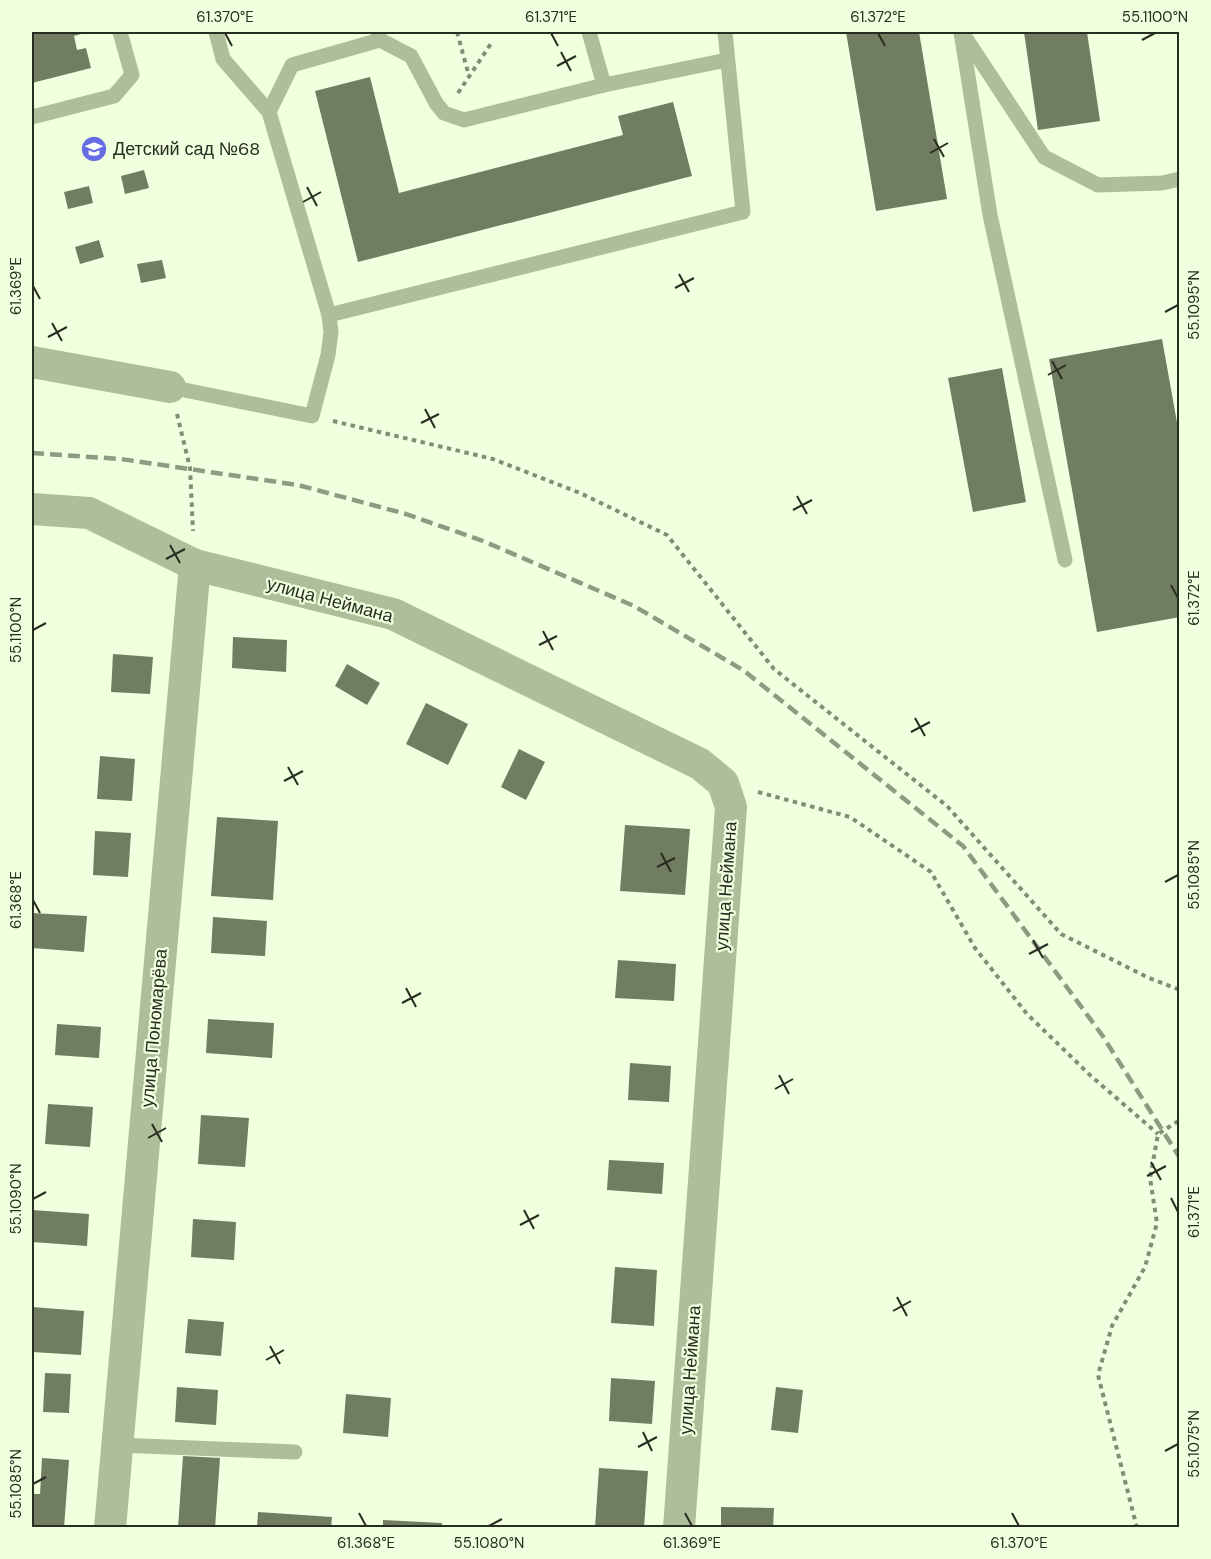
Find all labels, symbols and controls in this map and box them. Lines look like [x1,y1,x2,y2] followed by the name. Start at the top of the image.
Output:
[196,7,254,27] text: 61.370°E
[525,7,577,27] text: 61.371°E
[850,7,906,27] text: 61.372°E
[1122,7,1188,27] text: 55.1100°N
[79,134,109,164] school or university icon: Детский сад №68
[113,137,260,161] place label: Детский сад №68
[6,257,26,315] text: 61.369°E
[1184,270,1204,340] text: 55.1095°N
[1184,570,1204,626] text: 61.372°E
[264,572,397,629] street label: улица Неймана
[6,597,26,663] text: 55.1100°N
[710,819,743,952] street label: улица Неймана
[1184,840,1204,910] text: 55.1085°N
[6,871,26,929] text: 61.368°E
[135,947,173,1108] street label: улица Пономарёва
[6,1163,26,1235] text: 55.1090°N
[1184,1186,1204,1238] text: 61.371°E
[674,1303,707,1436] street label: улица Неймана
[1184,1410,1204,1478] text: 55.1075°N
[6,1449,26,1519] text: 55.1085°N
[337,1533,395,1553] text: 61.368°E
[454,1533,524,1553] text: 55.1080°N
[663,1533,721,1553] text: 61.369°E
[990,1533,1048,1553] text: 61.370°E

